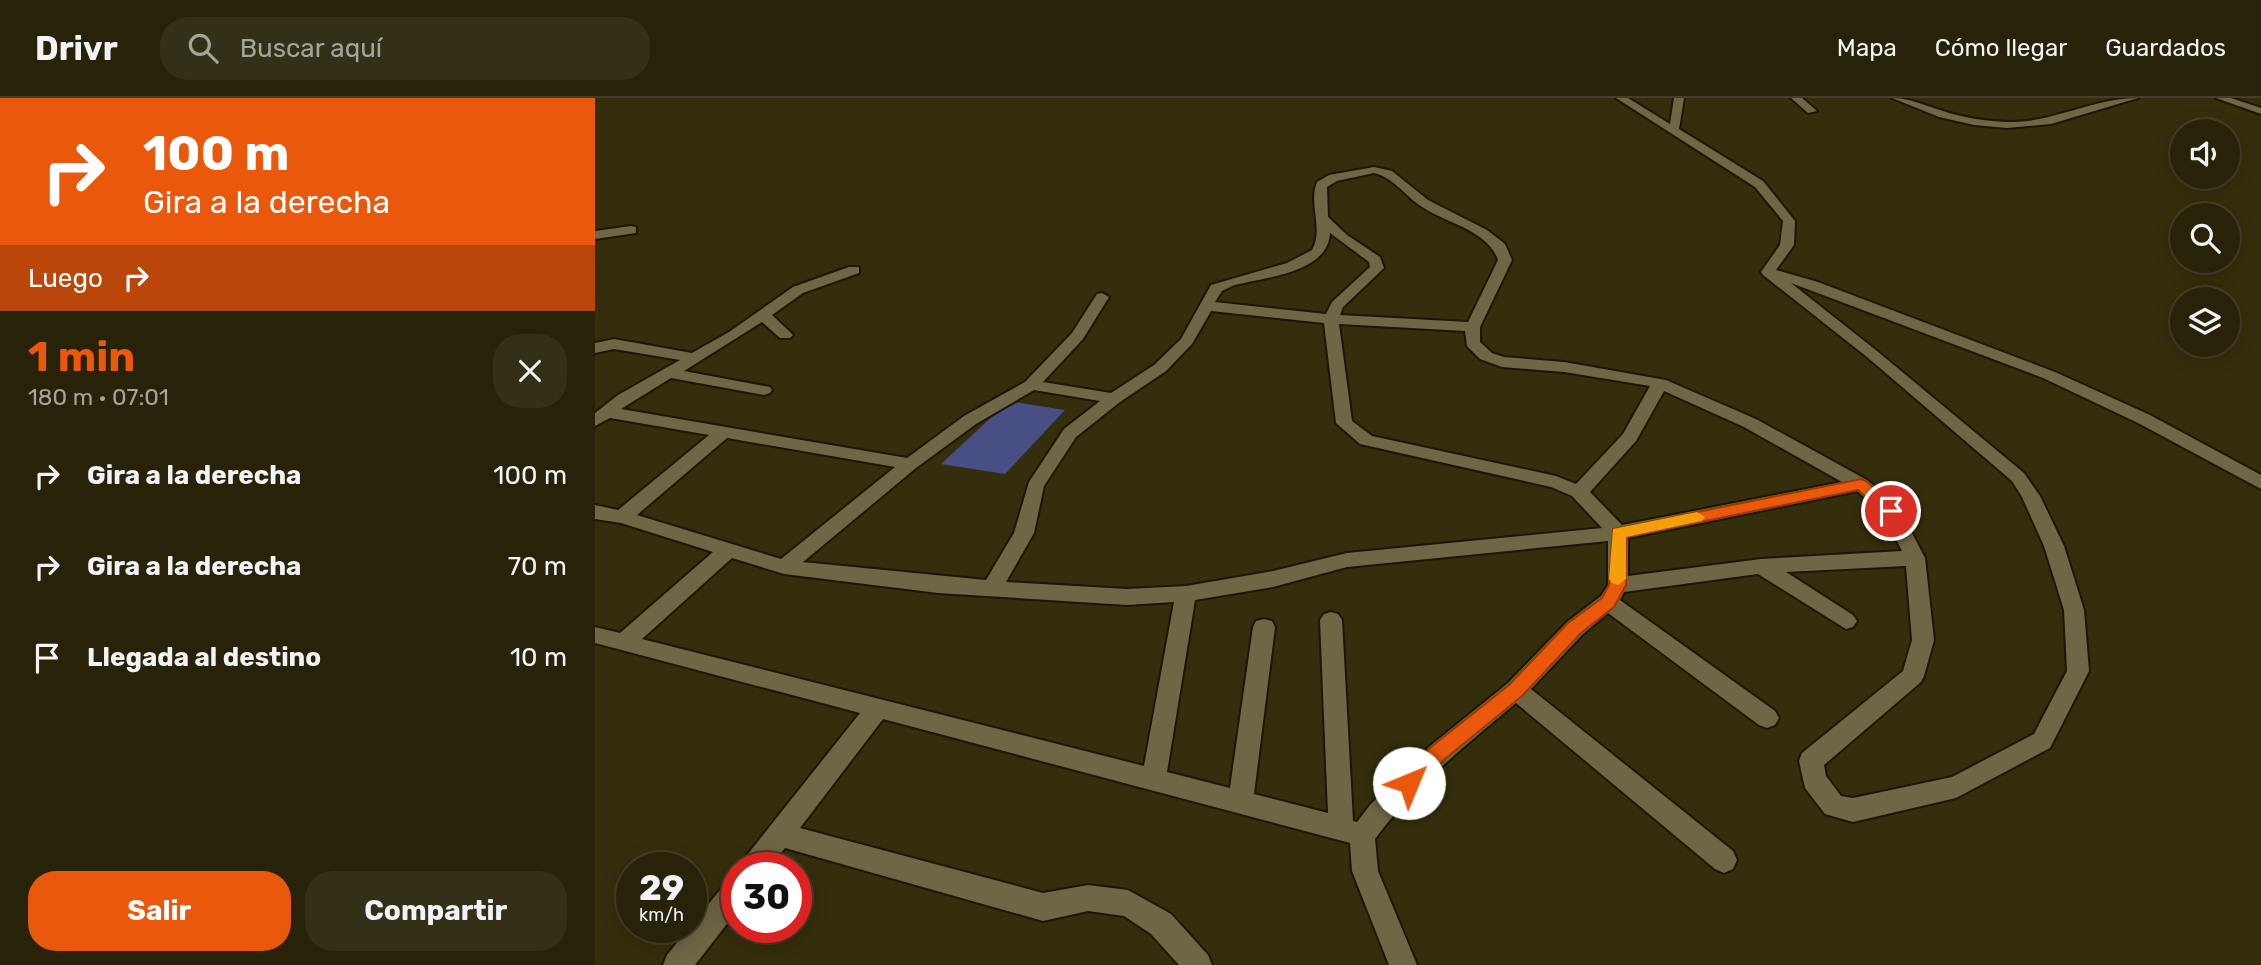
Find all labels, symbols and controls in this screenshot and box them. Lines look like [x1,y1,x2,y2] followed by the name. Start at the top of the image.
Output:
[160,17,650,80] search box
[35,29,118,68] text: Drivr
[184,29,222,67] icon: search
[240,33,382,64] text: Buscar aquí
[1837,34,1897,62] text: Mapa
[1935,34,2067,62] text: Cómo llegar
[2105,34,2226,62] text: Guardados
[2170,119,2240,357] map controls
[2170,119,2240,189] button: sound
[143,124,289,182] text: 100 m
[28,126,119,217] icon: right
[143,183,390,221] text: Gira a la derecha
[2170,203,2240,273] button: search
[117,259,155,297] icon: right
[28,263,103,294] text: Luego
[2170,287,2240,357] button: layers
[28,332,135,382] text: 1 min
[493,334,567,408] button: close
[28,383,169,411] text: 180 m · 07:01
[28,457,66,495] icon: right
[87,460,301,491] text: Gira a la derecha
[493,460,567,491] text: 100 m
[1861,481,1921,541] pin
[1872,492,1910,530] icon: arrive
[28,548,66,586] icon: right
[87,551,301,582] text: Gira a la derecha
[508,551,567,582] text: 70 m
[28,639,66,677] icon: arrive
[87,642,321,673] text: Llegada al destino
[510,642,567,673] text: 10 m
[1372,746,1446,820] position arrow
[721,852,812,943] speed limit sign: 30
[639,867,684,909] text: 29
[28,871,291,951] button: Salir
[305,871,567,951] button: Compartir
[639,904,684,926] text: km/h

